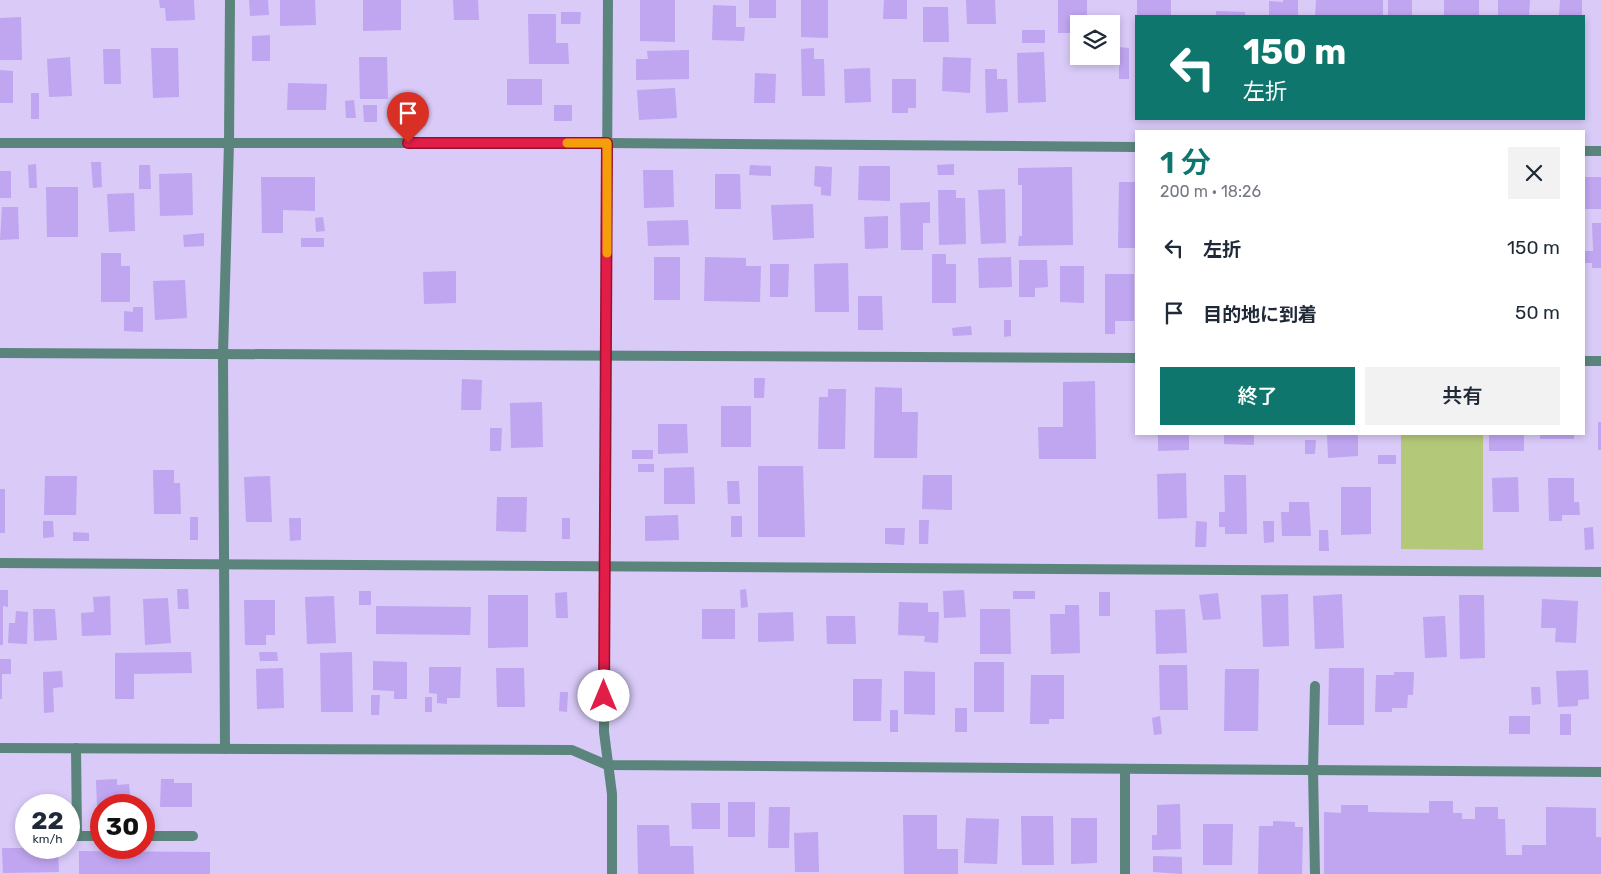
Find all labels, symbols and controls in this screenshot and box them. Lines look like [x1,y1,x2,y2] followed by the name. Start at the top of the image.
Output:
[1070,15,1120,65] map controls
[1070,15,1120,65] button: layers
[1243,31,1346,73] text: 150 m
[1160,35,1225,100] icon: left
[1243,78,1287,105] text: 左折
[387,92,429,143] pin
[394,99,422,127] icon: arrive
[1160,145,1211,181] text: 1 分
[1508,147,1560,199] button: close
[1160,182,1261,201] text: 200 m · 18:26
[1160,234,1188,262] icon: left
[1507,236,1560,259] text: 150 m
[1203,238,1241,261] text: 左折
[1160,299,1188,327] icon: arrive
[1515,301,1560,324] text: 50 m
[1203,303,1317,326] text: 目的地に到着
[1160,367,1355,425] button: 終了
[1365,367,1560,425] button: 共有
[577,669,629,721] position arrow
[90,794,155,859] speed limit sign: 30
[31,806,64,835] text: 22
[33,832,62,846] text: km/h

